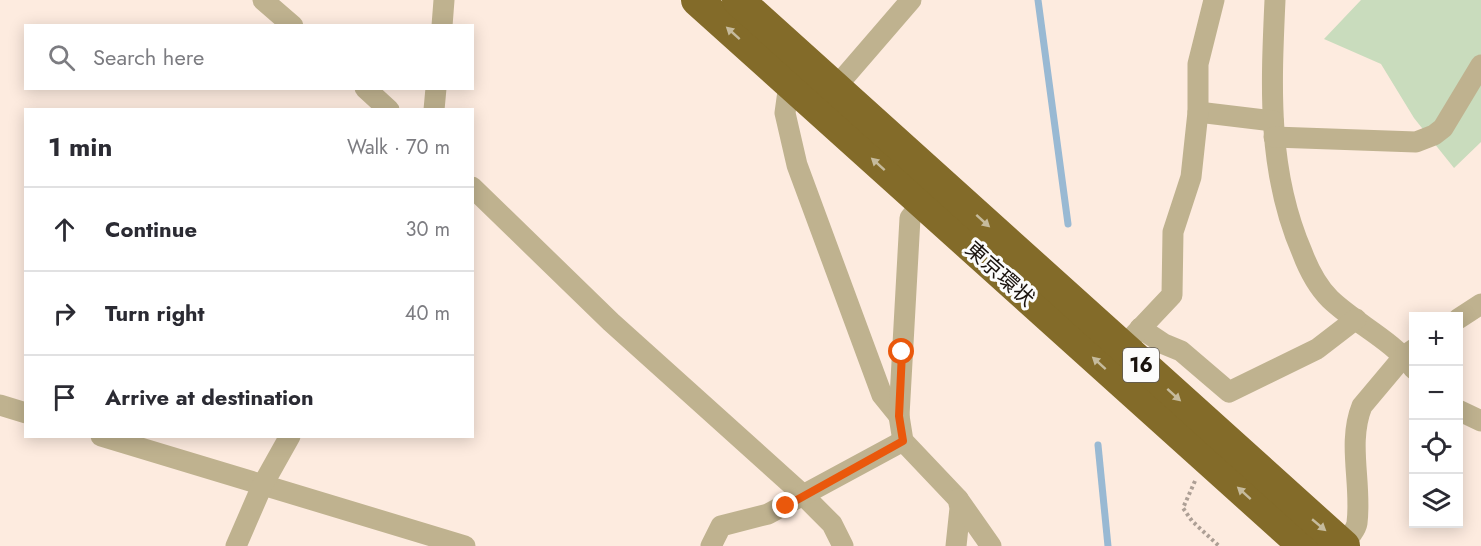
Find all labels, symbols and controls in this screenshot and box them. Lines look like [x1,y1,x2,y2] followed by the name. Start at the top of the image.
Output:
[24,24,474,90] search box
[726,26,741,40] one-way arrow
[45,41,78,74] icon: search
[93,41,204,73] text: Search here
[48,128,112,166] text: 1 min
[347,133,450,162] text: Walk · 70 m
[871,158,886,171] one-way arrow
[48,213,81,246] icon: ahead
[105,213,197,245] text: Continue
[975,214,990,227] one-way arrow
[405,215,450,244] text: 30 m
[959,235,1041,313] street label: 東京環状
[48,297,81,330] icon: right
[105,297,205,329] text: Turn right
[405,299,450,328] text: 40 m
[1409,312,1463,528] map controls
[1409,312,1463,366] button: +
[888,338,914,364] route start
[1123,348,1159,382] road number: 16
[1092,357,1107,370] one-way arrow
[1409,366,1463,420] button: −
[48,381,81,414] icon: arrive
[105,381,314,413] text: Arrive at destination
[1166,388,1181,401] one-way arrow
[1409,420,1463,474] button: locate
[1409,474,1463,528] button: layers
[1237,487,1252,500] one-way arrow
[772,492,798,518] route end
[1311,518,1327,531] one-way arrow

